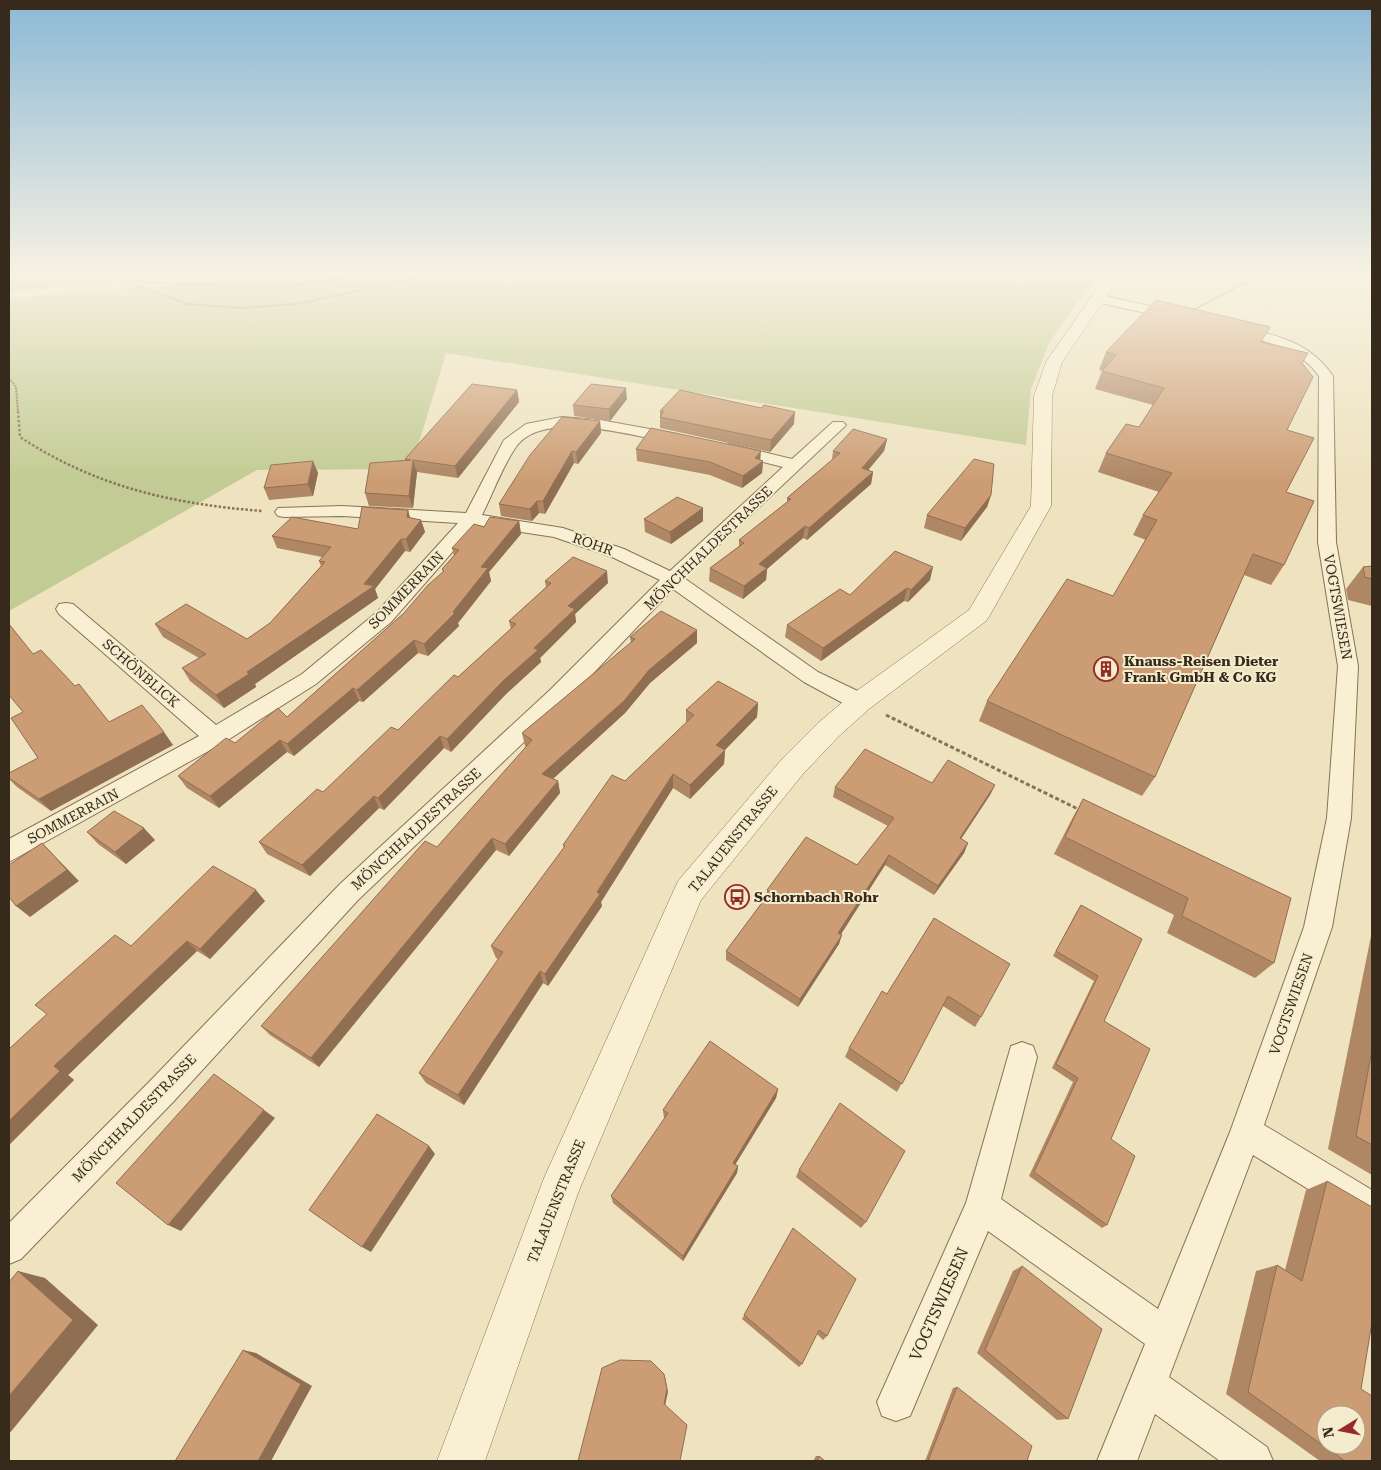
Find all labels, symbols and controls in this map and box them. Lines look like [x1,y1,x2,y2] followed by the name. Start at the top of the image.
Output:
[641,483,775,613] street label: MÖNCHHALDESTRASSE
[570,530,616,559] street label: ROHR
[365,548,447,632] street label: SOMMERRAIN
[1321,553,1355,661] street label: VOGTSWIESEN
[99,635,183,711] street label: SCHÖNBLICK
[1124,653,1279,685] place label: Knauss-Reisen Dieter Frank GmbH & Co KG
[1093,656,1119,682] building icon: Knauss-Reisen Dieter Frank GmbH & Co KG
[348,765,484,893] street label: MÖNCHHALDESTRASSE
[685,783,781,895] street label: TALAUENSTRASSE
[25,785,121,847] street label: SOMMERRAIN
[724,884,750,910] bus stop icon: Schornbach Rohr
[754,889,879,905] place label: Schornbach Rohr
[1266,951,1316,1057] street label: VOGTSWIESEN
[69,1051,199,1185] street label: MÖNCHHALDESTRASSE
[524,1137,588,1265] street label: TALAUENSTRASSE
[906,1244,973,1364] street label: VOGTSWIESEN
[1316,1405,1366,1455] north arrow
[1319,1425,1337,1439] text: N

